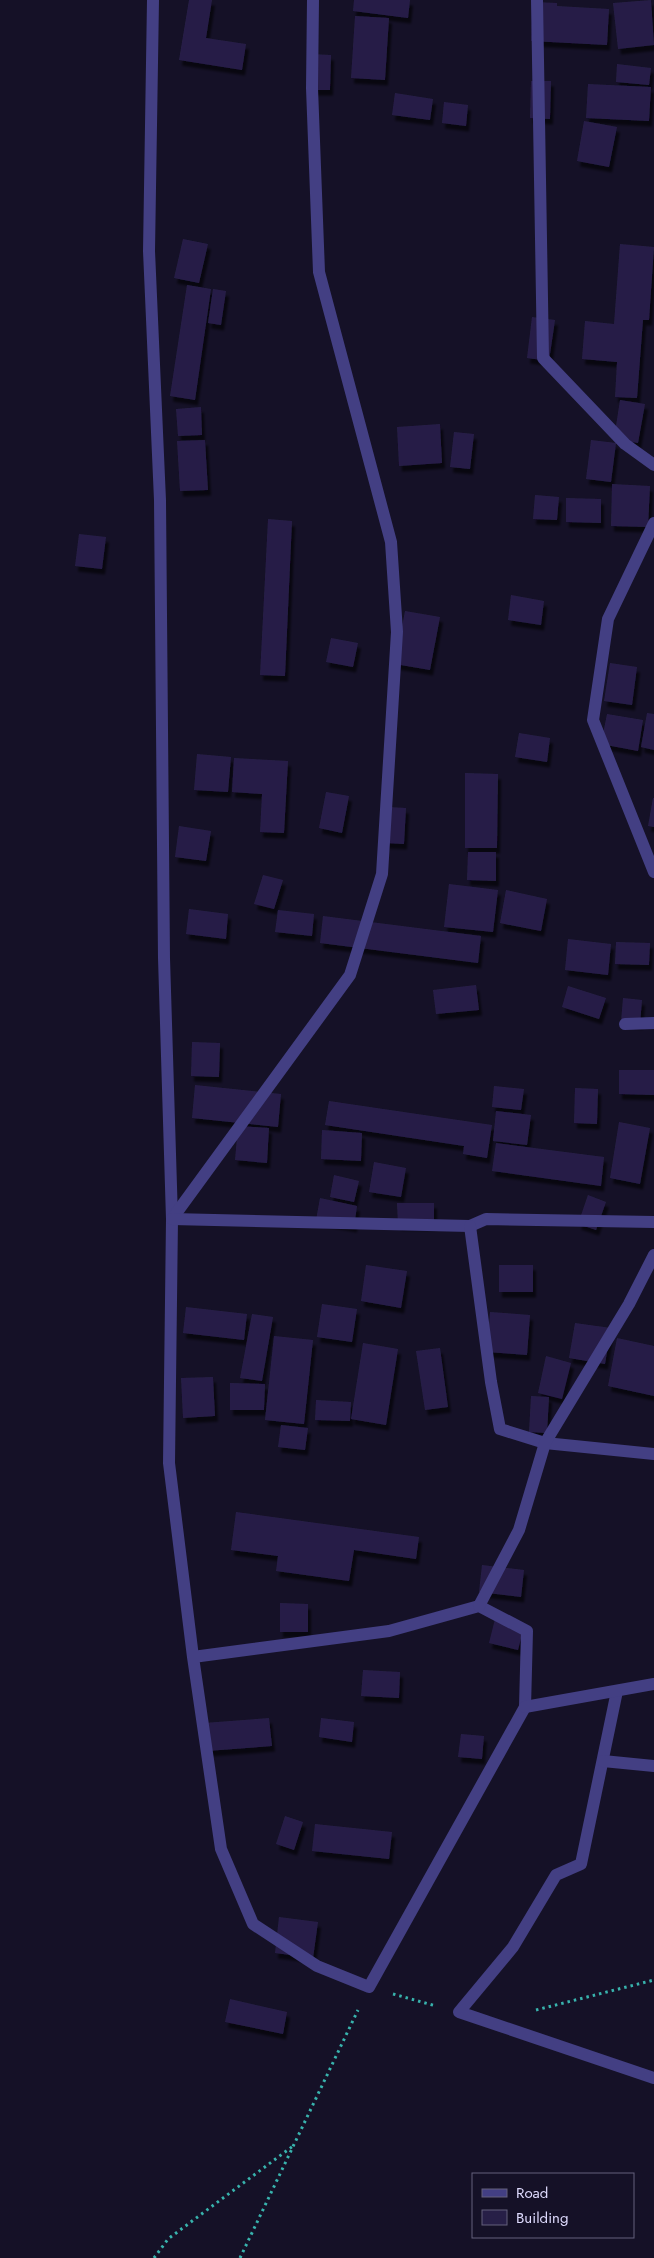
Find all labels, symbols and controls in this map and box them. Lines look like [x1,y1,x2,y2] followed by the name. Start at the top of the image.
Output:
[472,2173,634,2238] legend
[516,2182,548,2204] text: Road
[516,2207,568,2229] text: Building

